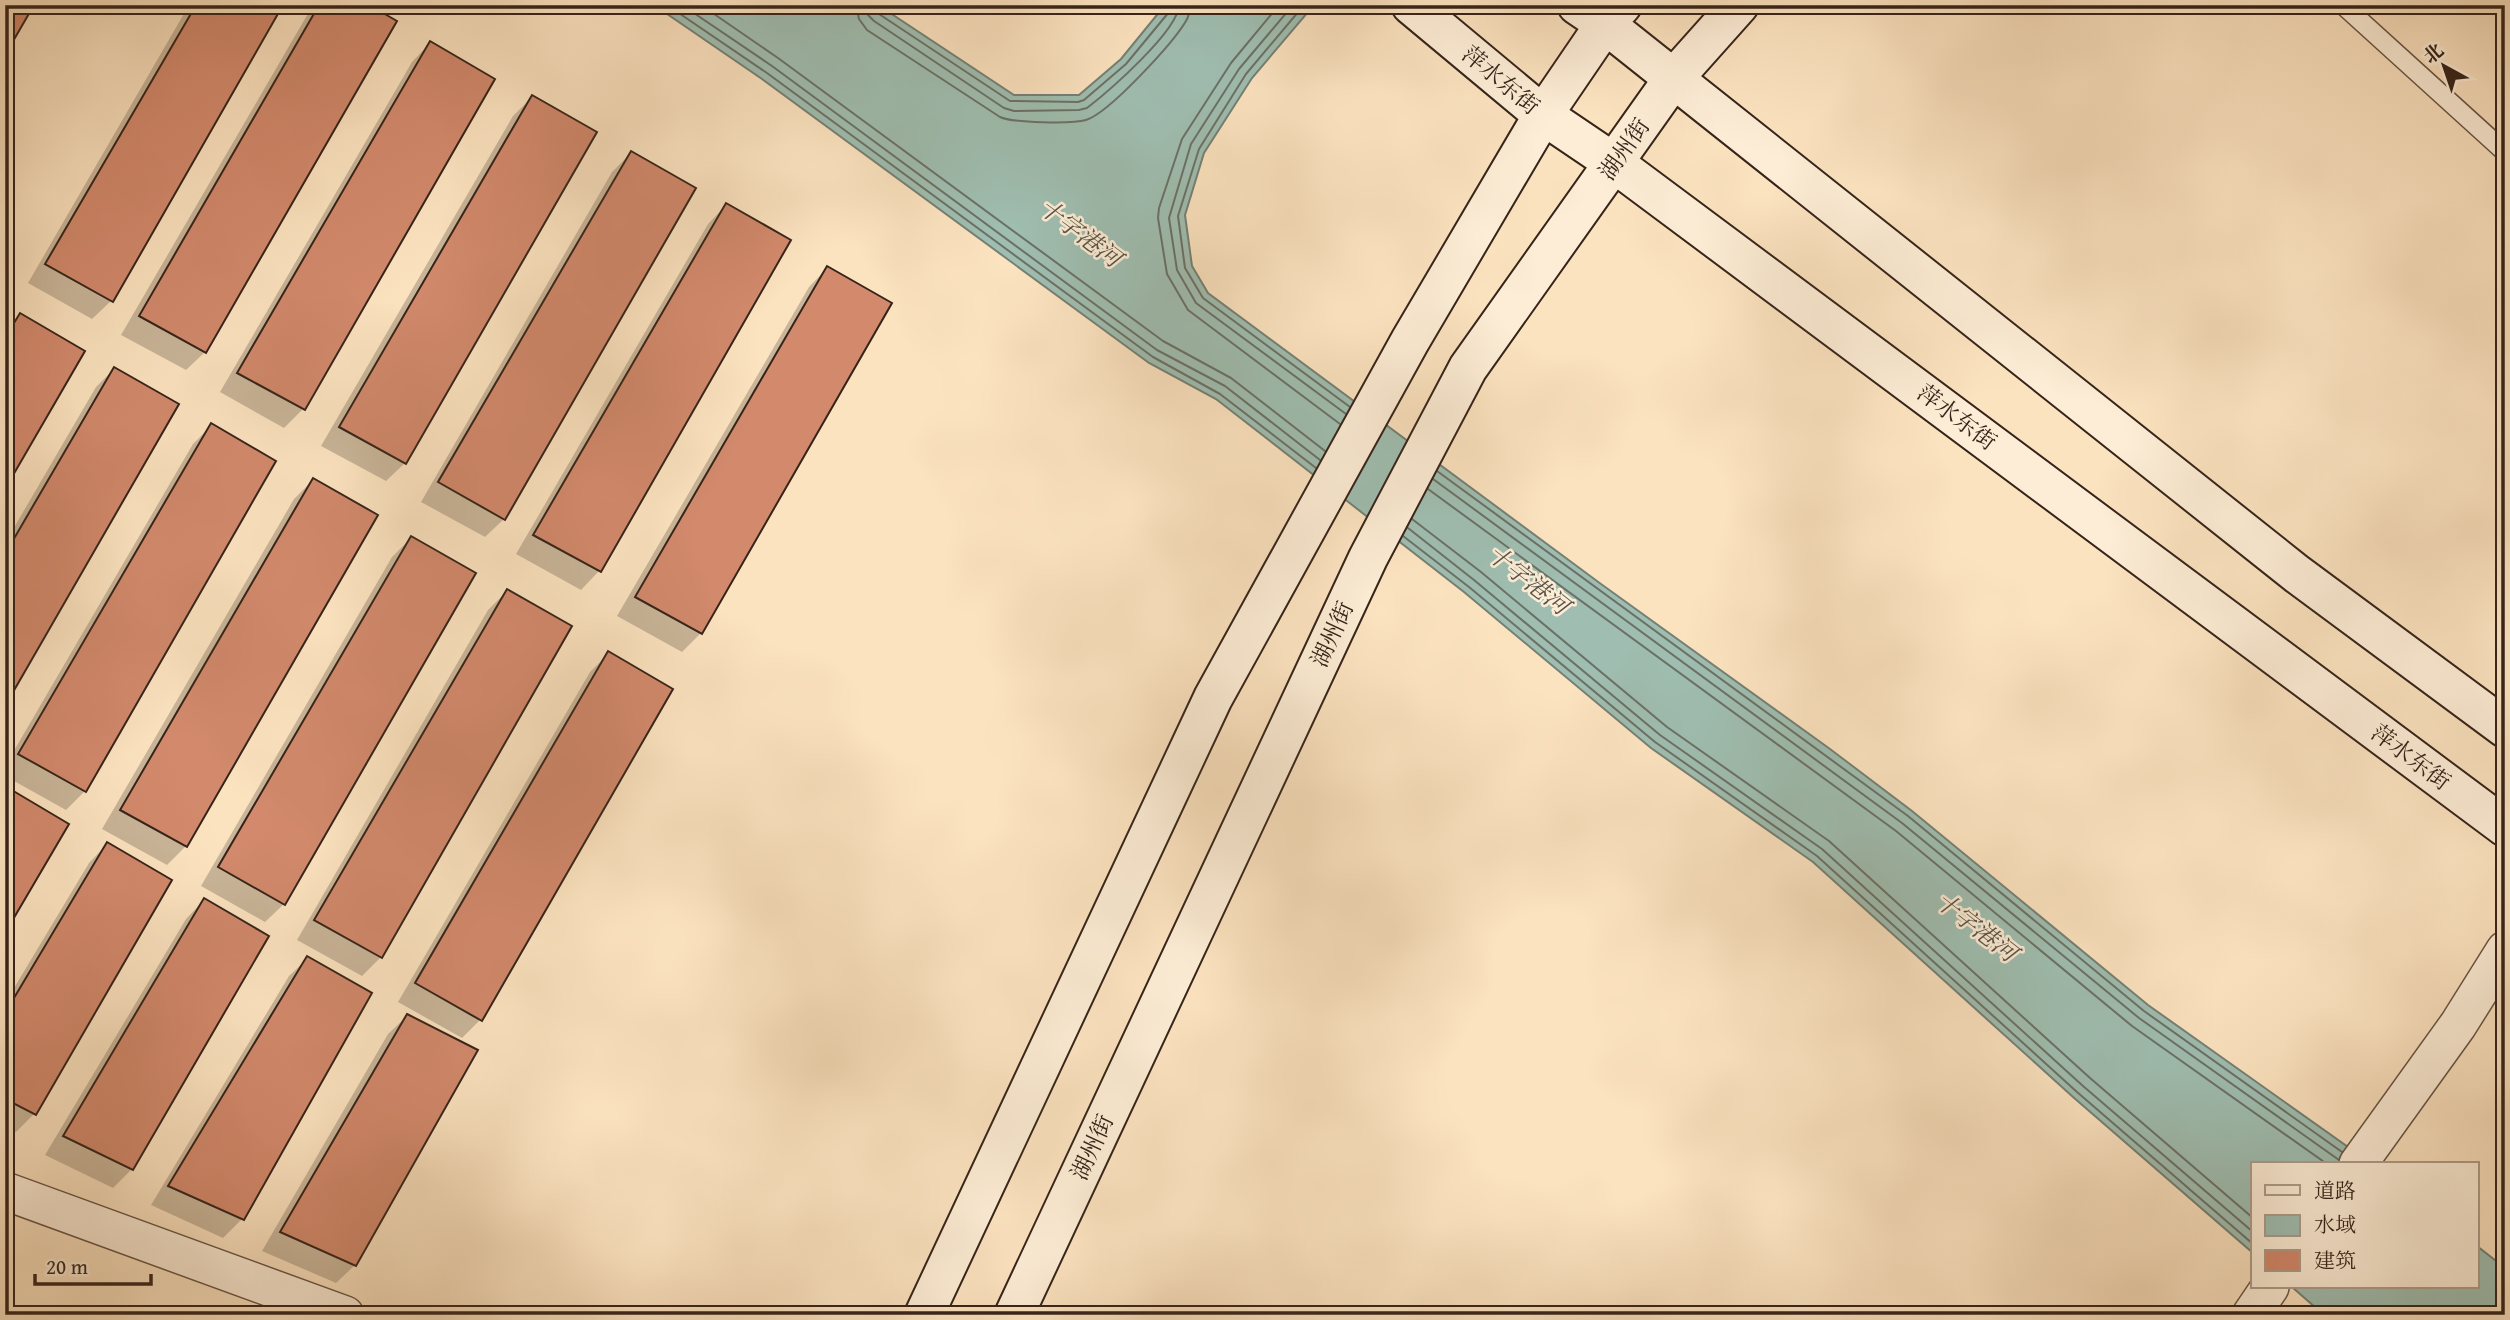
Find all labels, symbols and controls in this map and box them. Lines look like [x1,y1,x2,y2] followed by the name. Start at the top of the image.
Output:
[2408,32,2478,102] north arrow
[2417,36,2449,70] text: 北
[1455,37,1547,122] street label: 萍水东街
[1590,111,1657,186] street label: 湖州街
[1031,190,1132,278] water label: 十字港河
[1911,376,2004,457] street label: 萍水东街
[1480,536,1580,625] water label: 十字港河
[1302,596,1361,672] street label: 湖州街
[2365,716,2458,797] street label: 萍水东街
[1928,883,2028,972] water label: 十字港河
[1062,1109,1121,1185] street label: 湖州街
[2251,1162,2478,1288] legend
[2314,1175,2356,1206] text: 道路
[2314,1209,2356,1240] text: 水域
[35,1243,150,1287] scale bar
[2314,1245,2356,1276] text: 建筑
[46,1251,88,1282] text: 20 m

